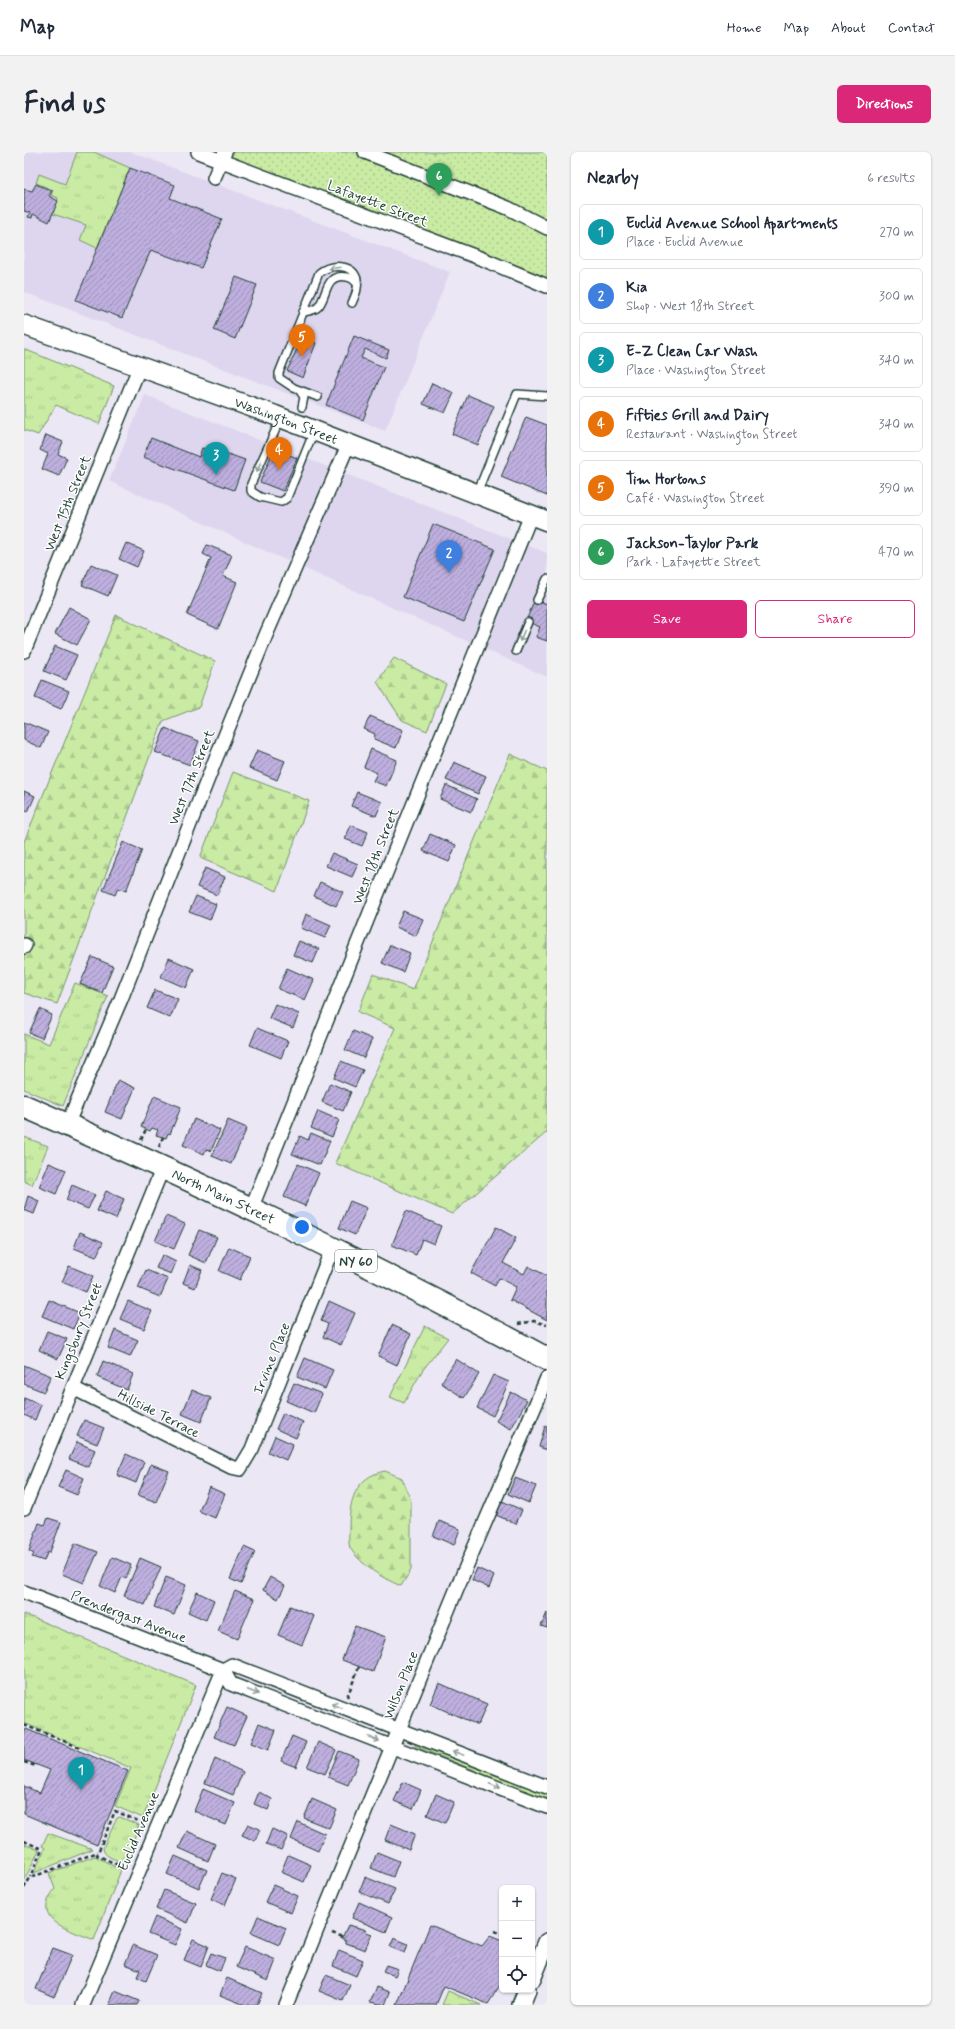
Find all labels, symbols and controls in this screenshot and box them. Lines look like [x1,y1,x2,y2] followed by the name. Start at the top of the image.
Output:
[20,15,55,40] text: Map
[727,19,761,37] text: Home
[783,19,809,37] text: Map
[831,19,866,37] text: About
[888,19,935,37] text: Contact
[837,85,931,123] button: Directions
[24,86,105,123] text: Find us
[426,163,452,196] pin: 6
[587,167,639,189] text: Nearby
[867,170,915,187] text: 6 results
[325,176,431,232] street label: Lafayette Street
[626,214,838,234] text: Euclid Avenue School Apartments
[598,224,604,241] text: 1
[879,224,914,241] text: 270 m
[626,234,744,251] text: Place · Euclid Avenue
[328,264,341,272] one-way arrow
[626,278,647,298] text: Kia
[598,288,604,305] text: 2
[879,288,914,305] text: 300 m
[626,298,755,315] text: Shop · West 18th Street
[289,324,315,357] pin: 5
[626,342,758,362] text: E-Z Clean Car Wash
[598,352,604,369] text: 3
[879,352,914,369] text: 340 m
[626,362,766,379] text: Place · Washington Street
[232,394,340,449] street label: Washington Street
[626,406,769,426] text: Fifties Grill and Dairy
[597,416,605,433] text: 4
[879,416,914,433] text: 340 m
[626,426,797,443] text: Restaurant · Washington Street
[266,437,292,470] pin: 4
[203,442,229,475] pin: 3
[41,452,96,554] street label: West 15th Street
[254,460,262,472] one-way arrow
[626,470,706,490] text: Tim Hortons
[597,480,605,497] text: 5
[879,480,914,497] text: 390 m
[626,490,764,507] text: Café · Washington Street
[626,534,758,554] text: Jackson-Taylor Park
[436,540,462,573] pin: 2
[598,544,604,561] text: 6
[878,544,914,561] text: 470 m
[626,554,761,571] text: Park · Lafayette Street
[587,600,747,638] button: Save
[755,600,915,638] button: Share
[518,630,526,642] one-way arrow
[165,726,220,828] street label: West 17th Street
[348,805,404,907] street label: West 18th Street
[169,1165,278,1229] street label: North Main Street
[292,1217,312,1237] your location
[335,1250,377,1272] road number: NY 60
[51,1280,108,1383] street label: Kingsbury Street
[249,1320,294,1397] street label: Irvine Place
[114,1385,203,1443] street label: Hillside Terrace
[68,1587,189,1648] street label: Prendergast Avenue
[379,1649,423,1722] street label: Wilson Place
[246,1688,258,1696] one-way arrow
[332,1702,344,1710] one-way arrow
[367,1736,379,1744] one-way arrow
[453,1749,465,1757] one-way arrow
[68,1757,94,1790] pin: 1
[488,1783,500,1791] one-way arrow
[114,1789,164,1874] street label: Euclid Avenue
[499,1885,535,1993] map controls
[499,1885,535,1921] button: +
[499,1921,535,1957] button: −
[499,1957,535,1993] button: locate

